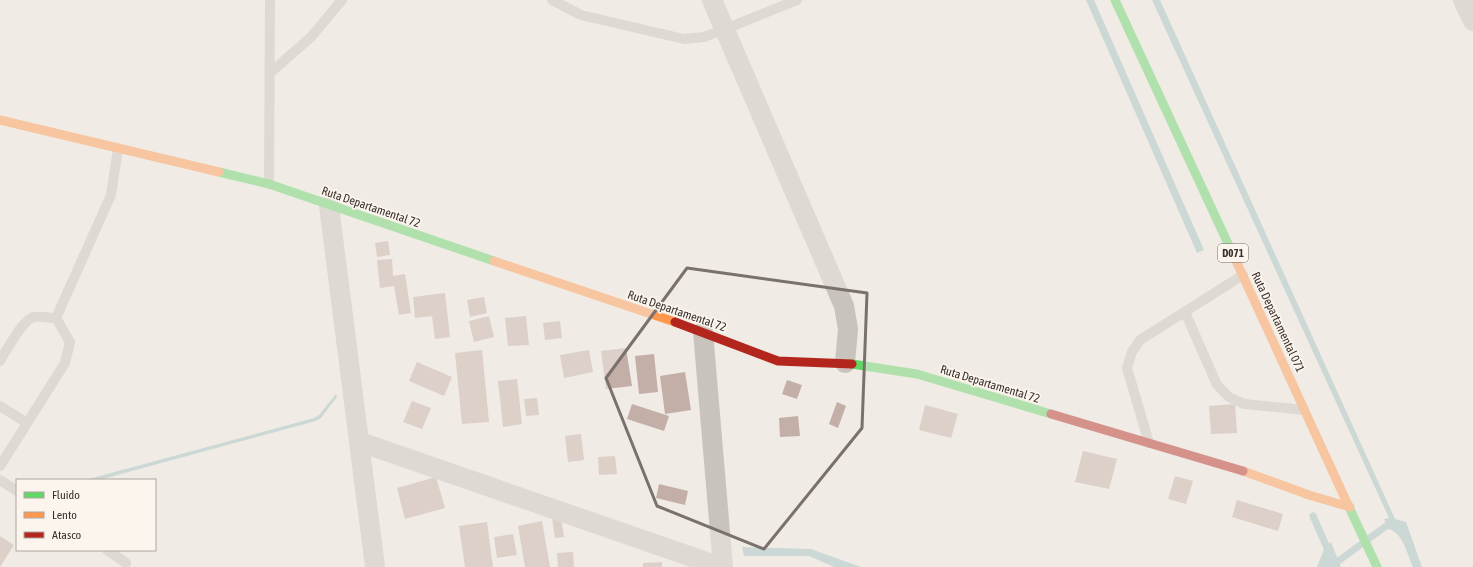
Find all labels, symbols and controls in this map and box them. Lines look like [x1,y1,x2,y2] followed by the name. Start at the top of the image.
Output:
[320,184,422,230] street label: Ruta Departamental 72
[1218,244,1248,262] road number: D071
[1249,270,1308,375] street label: Ruta Departamental 071
[626,288,728,334] street label: Ruta Departamental 72
[939,362,1041,406] street label: Ruta Departamental 72
[16,479,156,551] legend
[52,488,80,502] text: Fluido
[52,508,77,522] text: Lento
[52,528,82,542] text: Atasco

